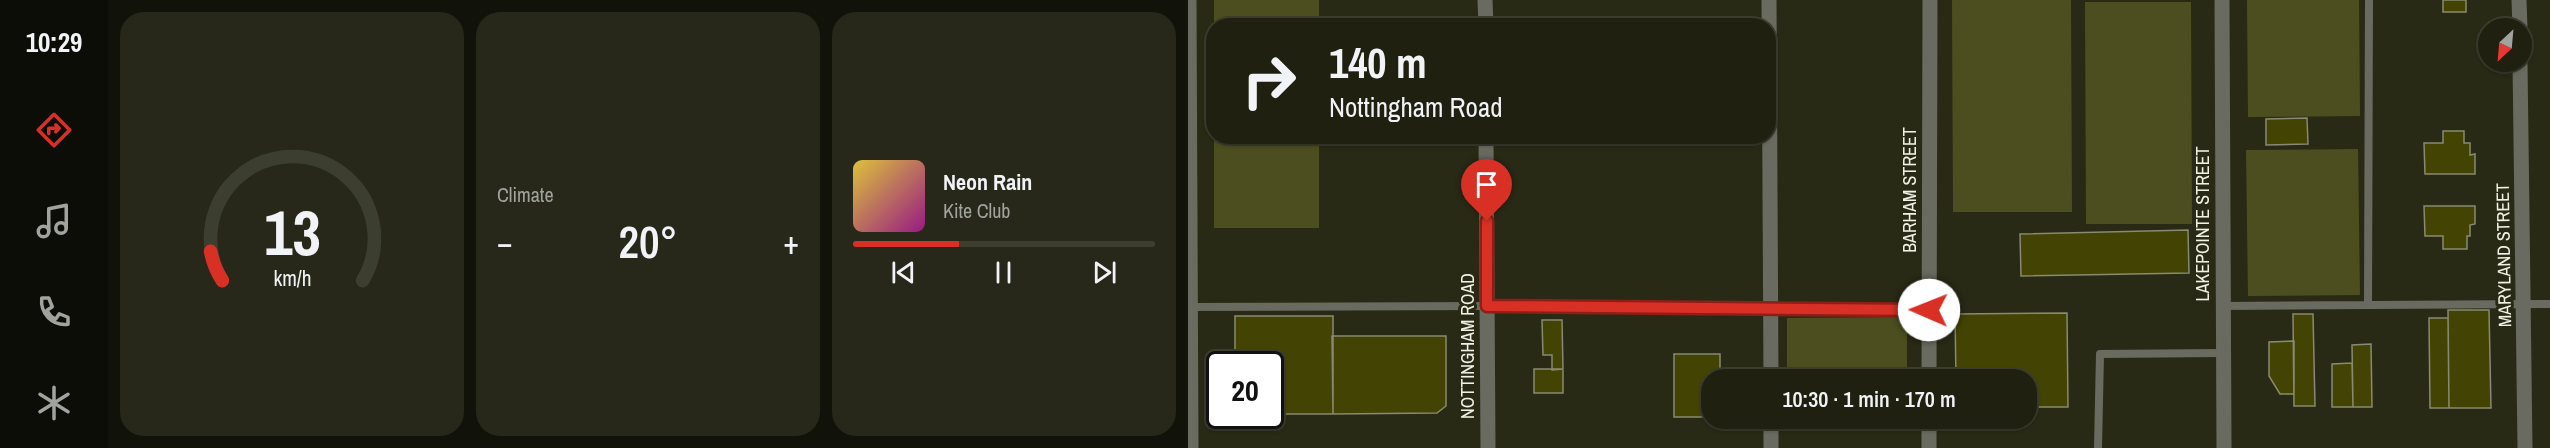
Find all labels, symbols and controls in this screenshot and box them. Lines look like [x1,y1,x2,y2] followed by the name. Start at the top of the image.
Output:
[2478,18,2532,72] north arrow
[2478,18,2532,72] map controls
[26,24,82,60] text: 10:29
[1329,35,1427,91] text: 140 m
[1230,42,1308,120] icon: right
[1329,89,1503,125] text: Nottingham Road
[33,109,75,151] icon: directions
[1897,127,1922,253] street label: BARHAM STREET
[2190,146,2215,302] street label: LAKEPOINTE STREET
[1461,159,1512,221] pin
[943,167,1032,197] text: Neon Rain
[1470,168,1503,201] icon: arrive
[497,181,554,208] text: Climate
[2490,183,2517,327] street label: MARYLAND STREET
[264,190,320,274] text: 13
[943,197,1010,224] text: Kite Club
[33,200,75,242] icon: music
[618,211,678,272] text: 20°
[497,220,513,264] text: −
[783,220,799,264] text: +
[887,256,920,289] icon: previous
[987,256,1020,289] icon: pause
[1088,256,1121,289] icon: next
[273,264,311,293] text: km/h
[1455,273,1480,419] street label: NOTTINGHAM ROAD
[1897,278,1961,342] position arrow
[33,291,75,333] icon: phone
[1206,351,1284,429] speed limit sign: 20
[33,382,75,424] icon: climate
[1782,384,1956,414] text: 10:30 · 1 min · 170 m

